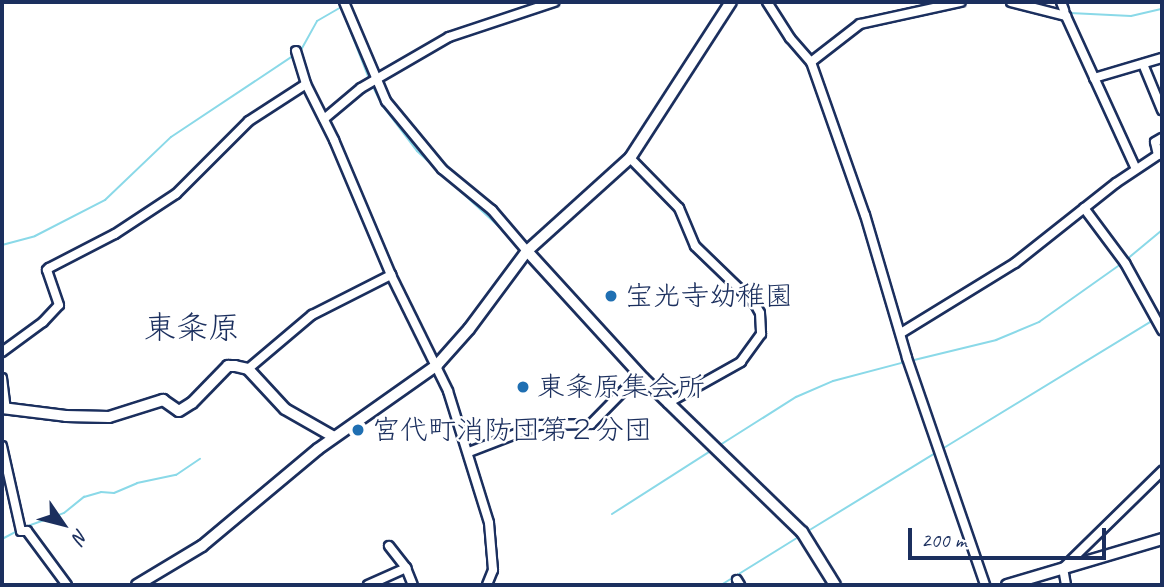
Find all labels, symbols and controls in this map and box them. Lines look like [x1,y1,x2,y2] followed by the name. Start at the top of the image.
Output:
[625,279,793,313] place label: 宝光寺幼稚園
[603,288,619,304] marker: 宝光寺幼稚園
[144,309,240,347] district label: 東粂原
[537,370,705,404] place label: 東粂原集会所
[515,379,531,395] marker: 東粂原集会所
[372,413,652,447] place label: 宮代町消防団第２分団
[350,422,366,438] marker: 宮代町消防団第２分団
[28,489,98,559] north arrow
[912,514,1110,558] scale bar
[67,524,93,548] text: N
[921,527,966,553] text: 200 m

